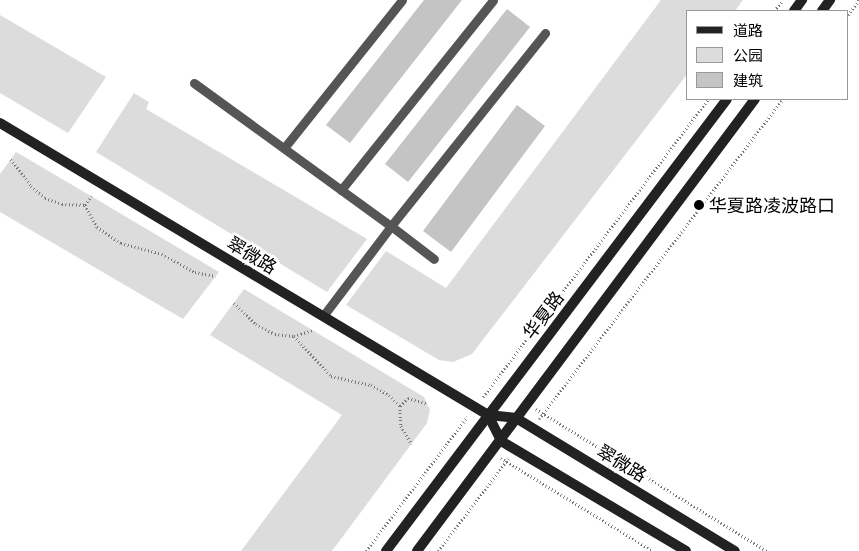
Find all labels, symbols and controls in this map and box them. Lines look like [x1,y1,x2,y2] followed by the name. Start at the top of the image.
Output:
[686,10,849,100] legend
[733,21,763,39] text: 道路
[733,46,763,64] text: 公园
[733,71,763,89] text: 建筑
[709,194,835,216] place label: 华夏路凌波路口
[693,199,705,211] marker: 华夏路凌波路口
[223,232,281,278] street label: 翠微路
[518,287,568,343] street label: 华夏路
[593,440,651,486] street label: 翠微路

